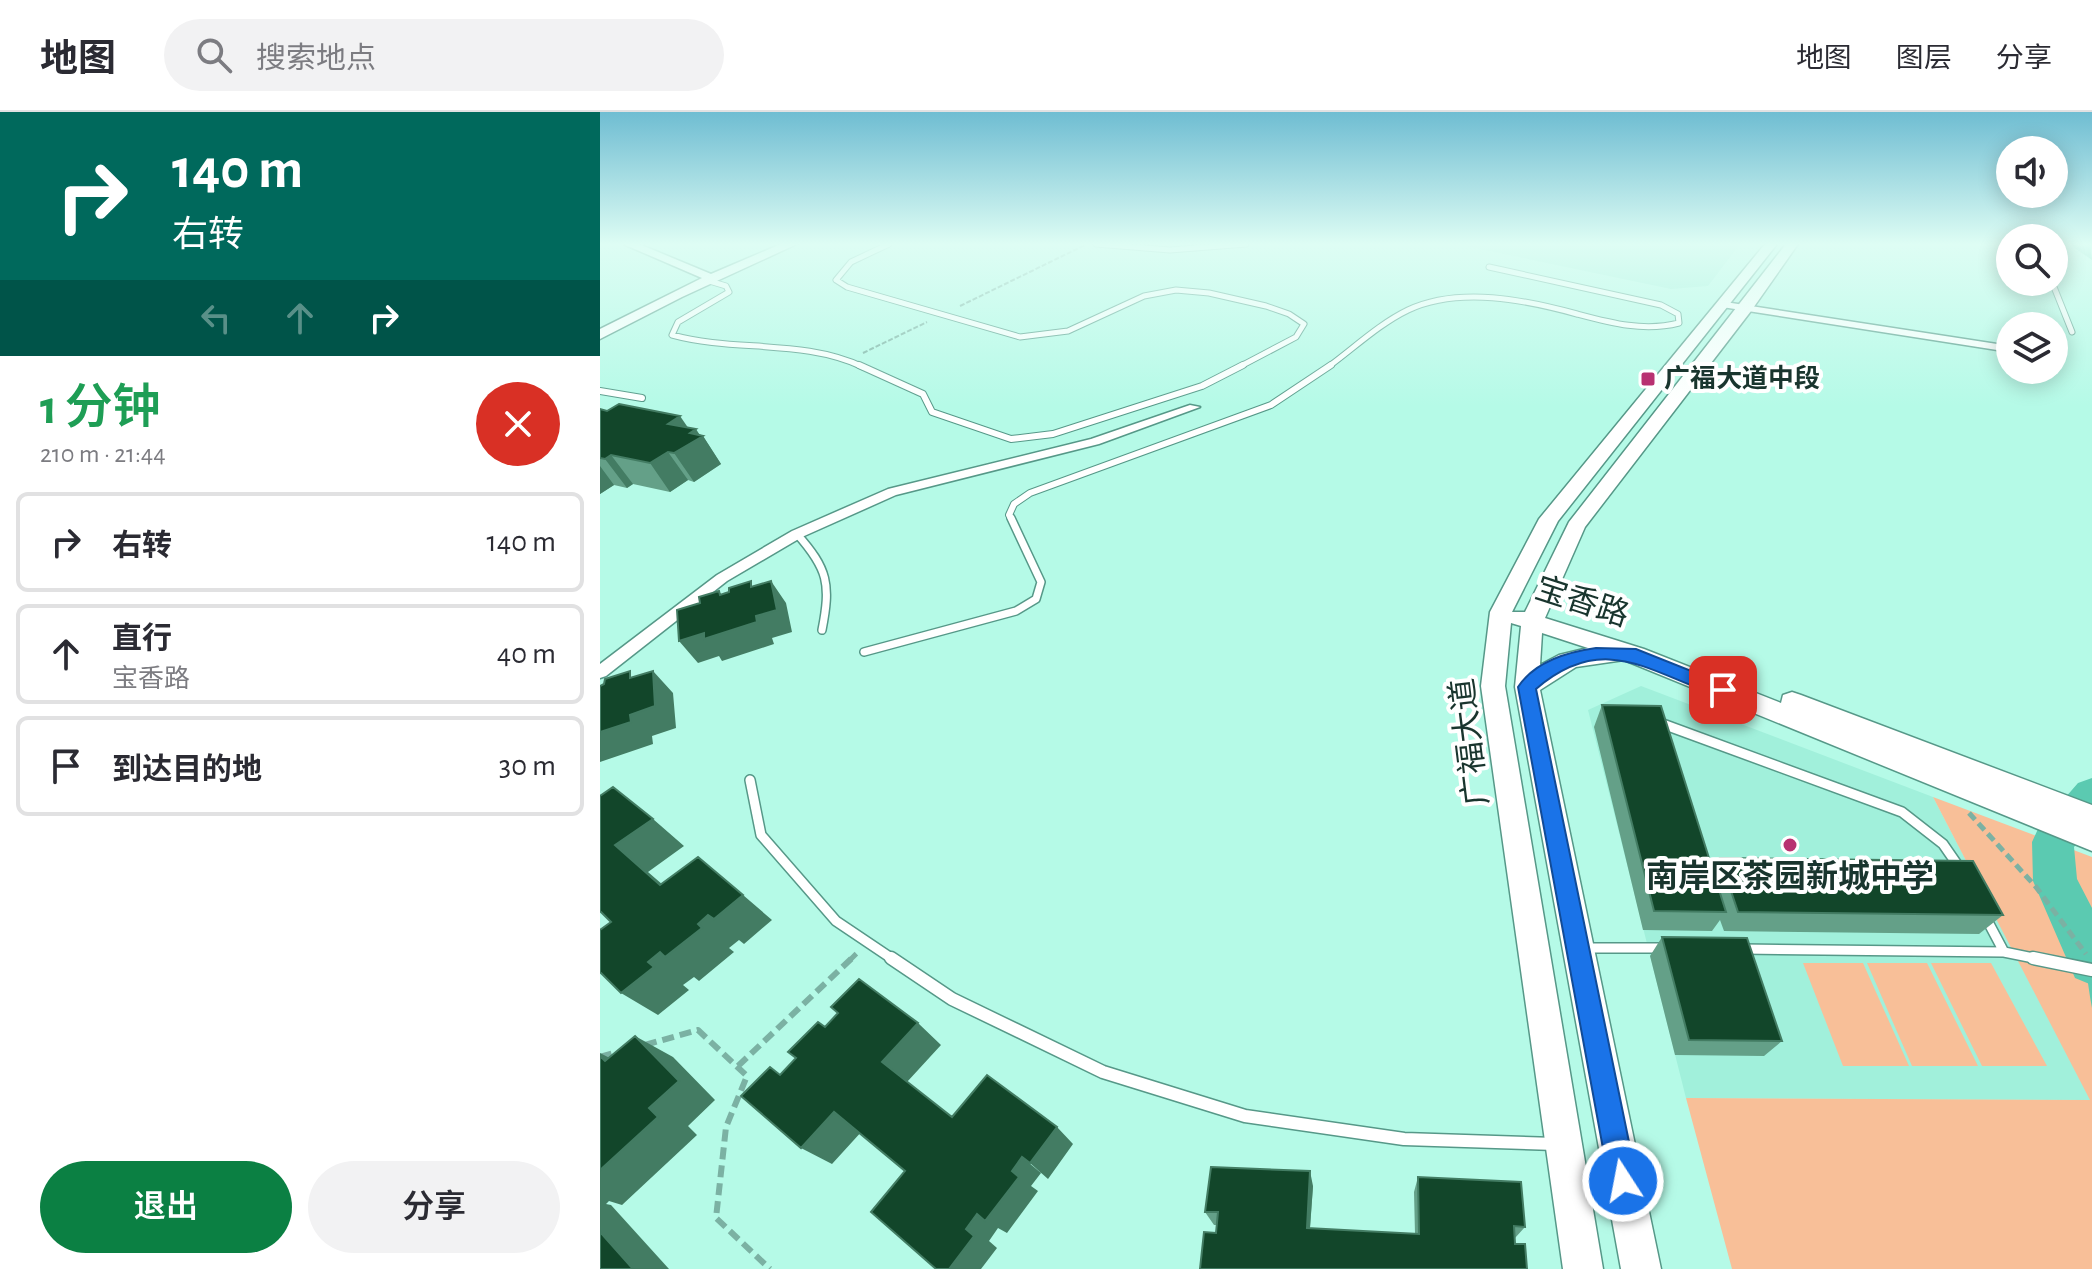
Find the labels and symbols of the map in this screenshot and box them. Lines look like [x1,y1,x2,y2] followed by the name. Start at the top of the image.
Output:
[1664,364,1820,392] place label: 广福大道中段
[1639,370,1657,388] marker: 广福大道中段
[1531,570,1633,632] street label: 宝香路
[1689,656,1757,724] pin
[1444,677,1494,808] street label: 广福大道
[1781,836,1799,854] marker: 南岸区茶园新城中学
[1646,859,1934,893] place label: 南岸区茶园新城中学
[1581,1139,1665,1223] position arrow

